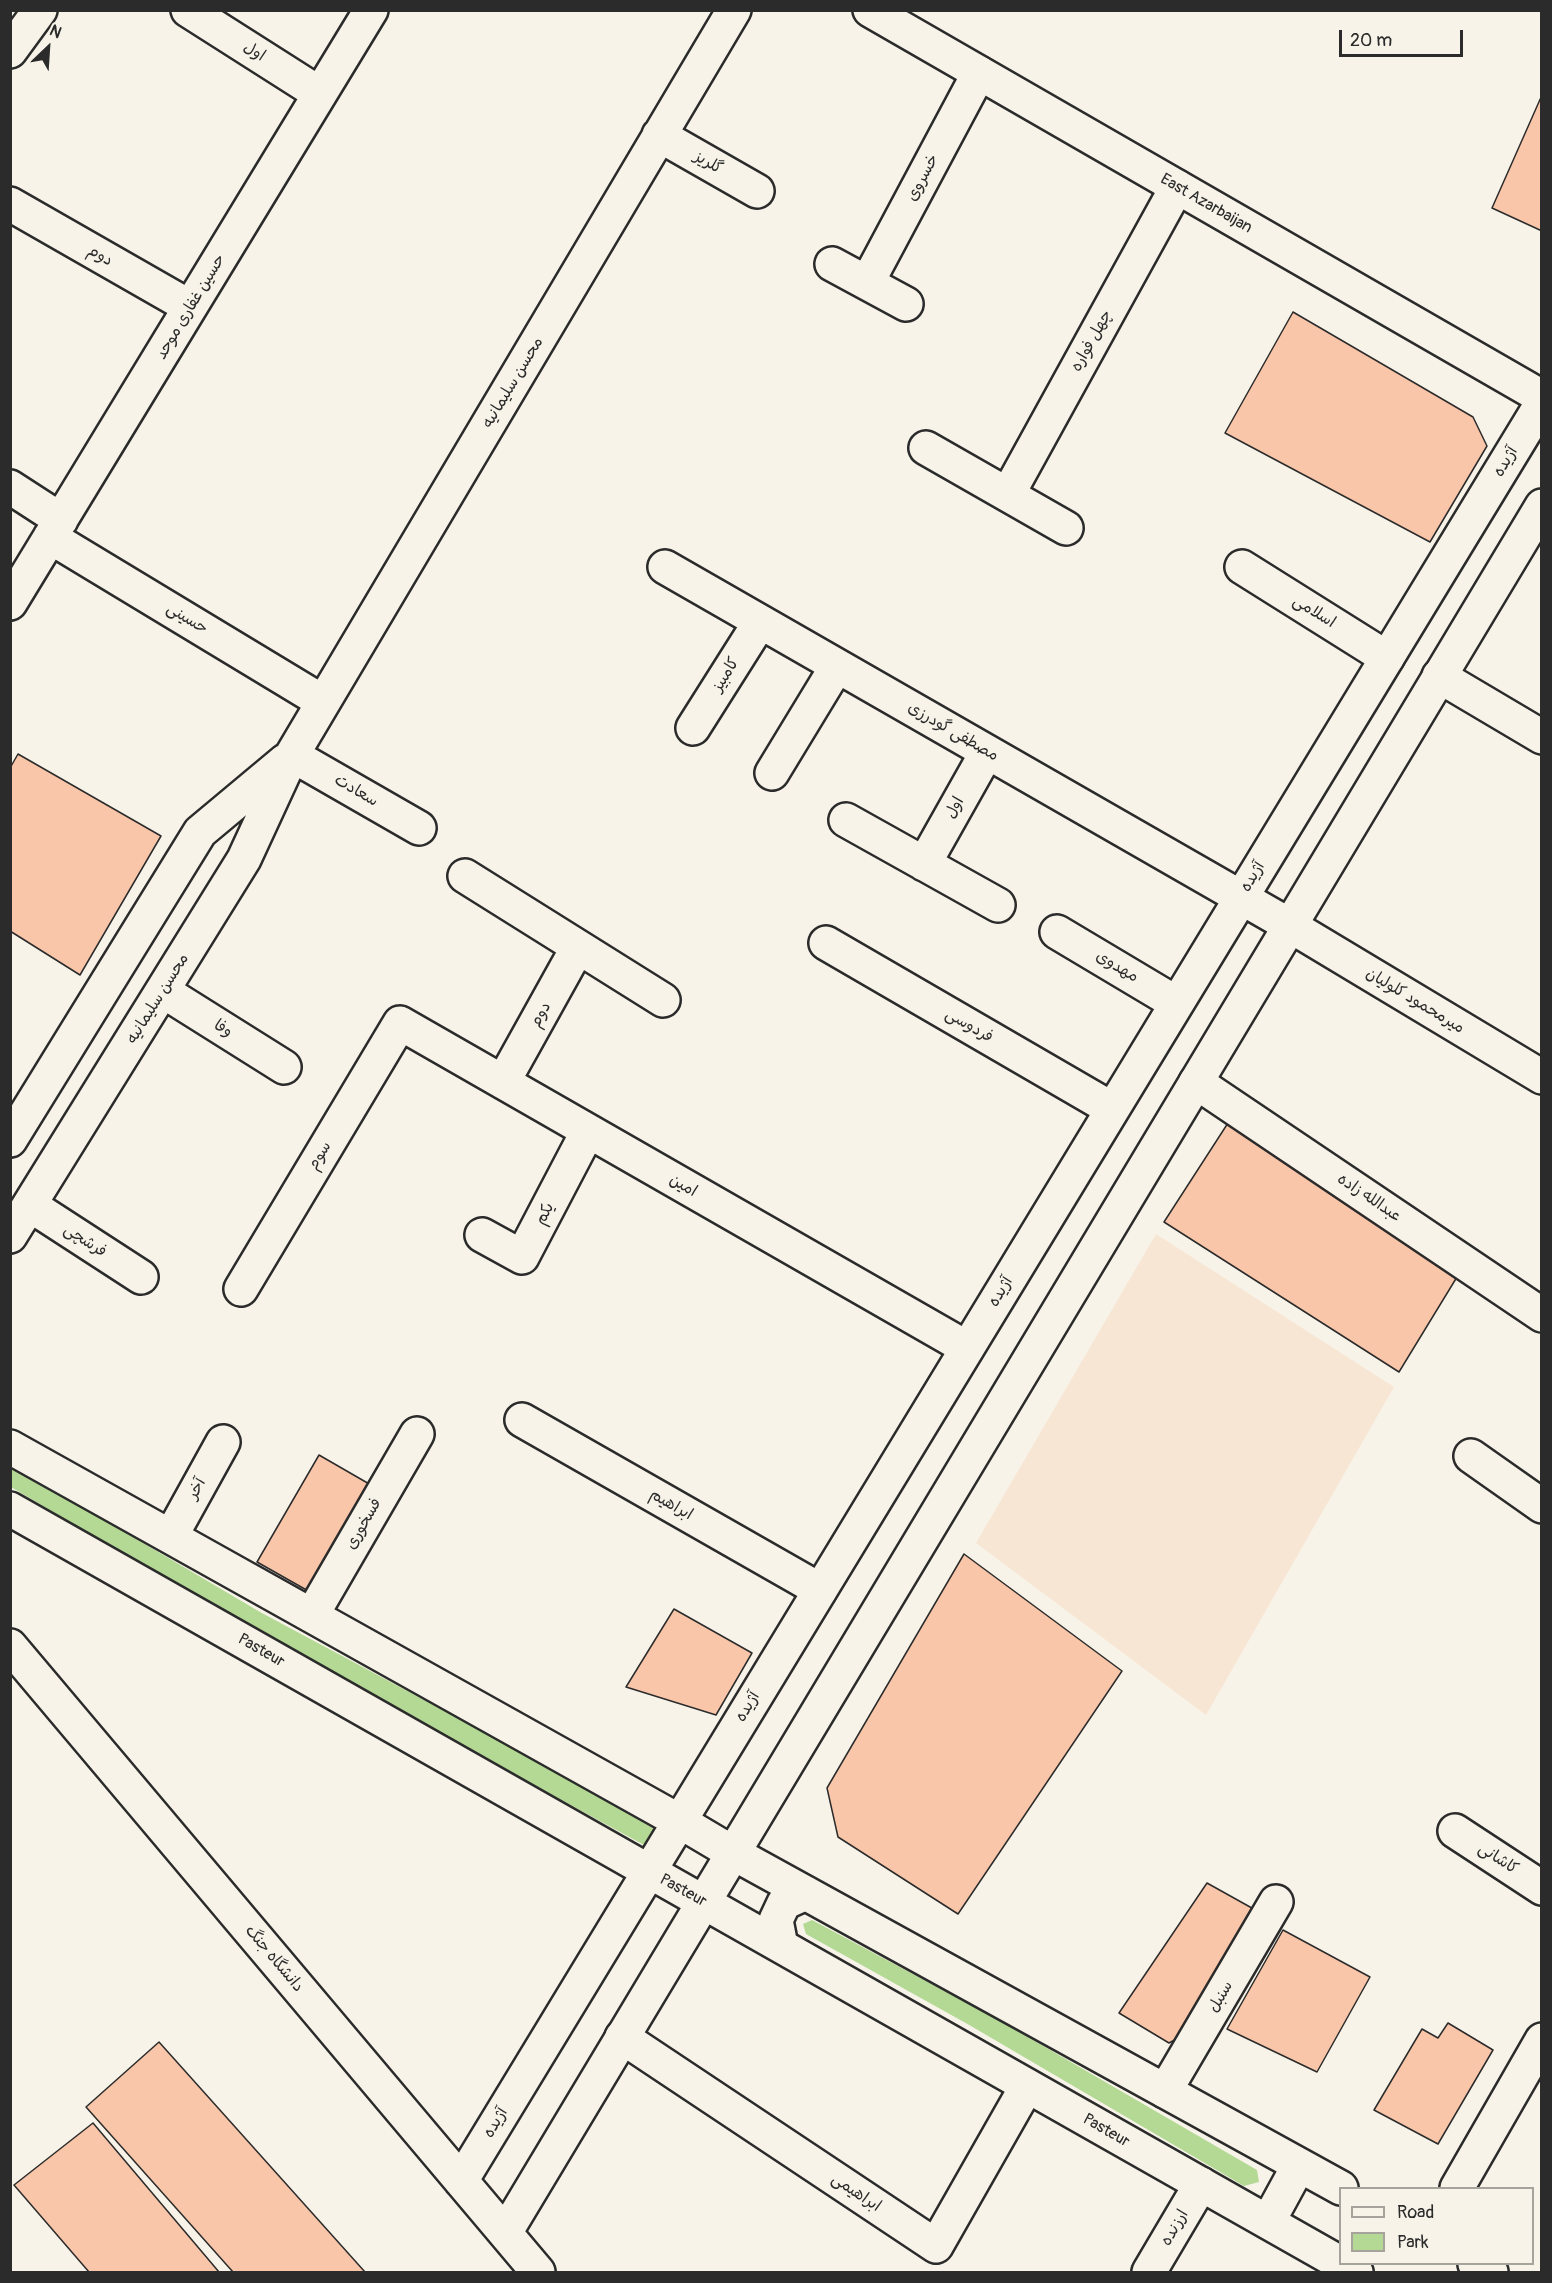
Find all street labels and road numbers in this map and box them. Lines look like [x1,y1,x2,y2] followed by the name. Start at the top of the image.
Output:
[240,38,268,66] street label: اول
[690,147,726,179] street label: گلریز
[903,151,943,205] street label: خسروی
[1157,170,1255,238] street label: East Azarbaijan
[84,241,116,271] street label: دوم
[152,251,230,363] street label: حسین غفاری موحد
[1067,307,1117,375] street label: چهل فواره
[478,334,548,432] street label: محسن سلیمانیه
[1490,443,1522,481] street label: آژیده
[1289,592,1339,632] street label: اسلامی
[163,599,211,639] street label: حسینی
[708,654,744,696] street label: کامبیز
[904,698,1002,766] street label: مصطفی گودرزی
[331,771,381,811] street label: سعادت
[941,794,969,822] street label: اول
[1237,858,1269,896] street label: آژیده
[1092,947,1142,987] street label: مهدوی
[122,950,194,1048] street label: محسن سلیمانیه
[1362,964,1468,1038] street label: میرمحمود کلولیان
[526,999,556,1031] street label: دوم
[942,1005,996,1047] street label: فردوسی
[210,1016,236,1042] street label: وفا
[304,1138,336,1174] street label: سوم
[1333,1170,1405,1226] street label: عبدالله زاده
[666,1171,700,1201] street label: امین
[531,1199,559,1229] street label: یکم
[60,1220,110,1262] street label: فرشچی
[985,1273,1017,1311] street label: آژیده
[183,1475,211,1503] street label: آخر
[646,1485,696,1525] street label: ابراهیم
[342,1495,386,1553] street label: فسخوری
[234,1630,288,1672] street label: Pasteur
[732,1688,764,1726] street label: آژیده
[1474,1839,1522,1879] street label: کاشانی
[656,1870,710,1912] street label: Pasteur
[241,1922,307,1996] street label: دانشگاه جنگ
[1204,1978,1238,2016] street label: سنبل
[480,2104,512,2142] street label: آژیده
[1079,2110,1133,2152] street label: Pasteur
[828,2170,884,2216] street label: ابراهیمی
[1157,2207,1193,2249] street label: ارزنده

